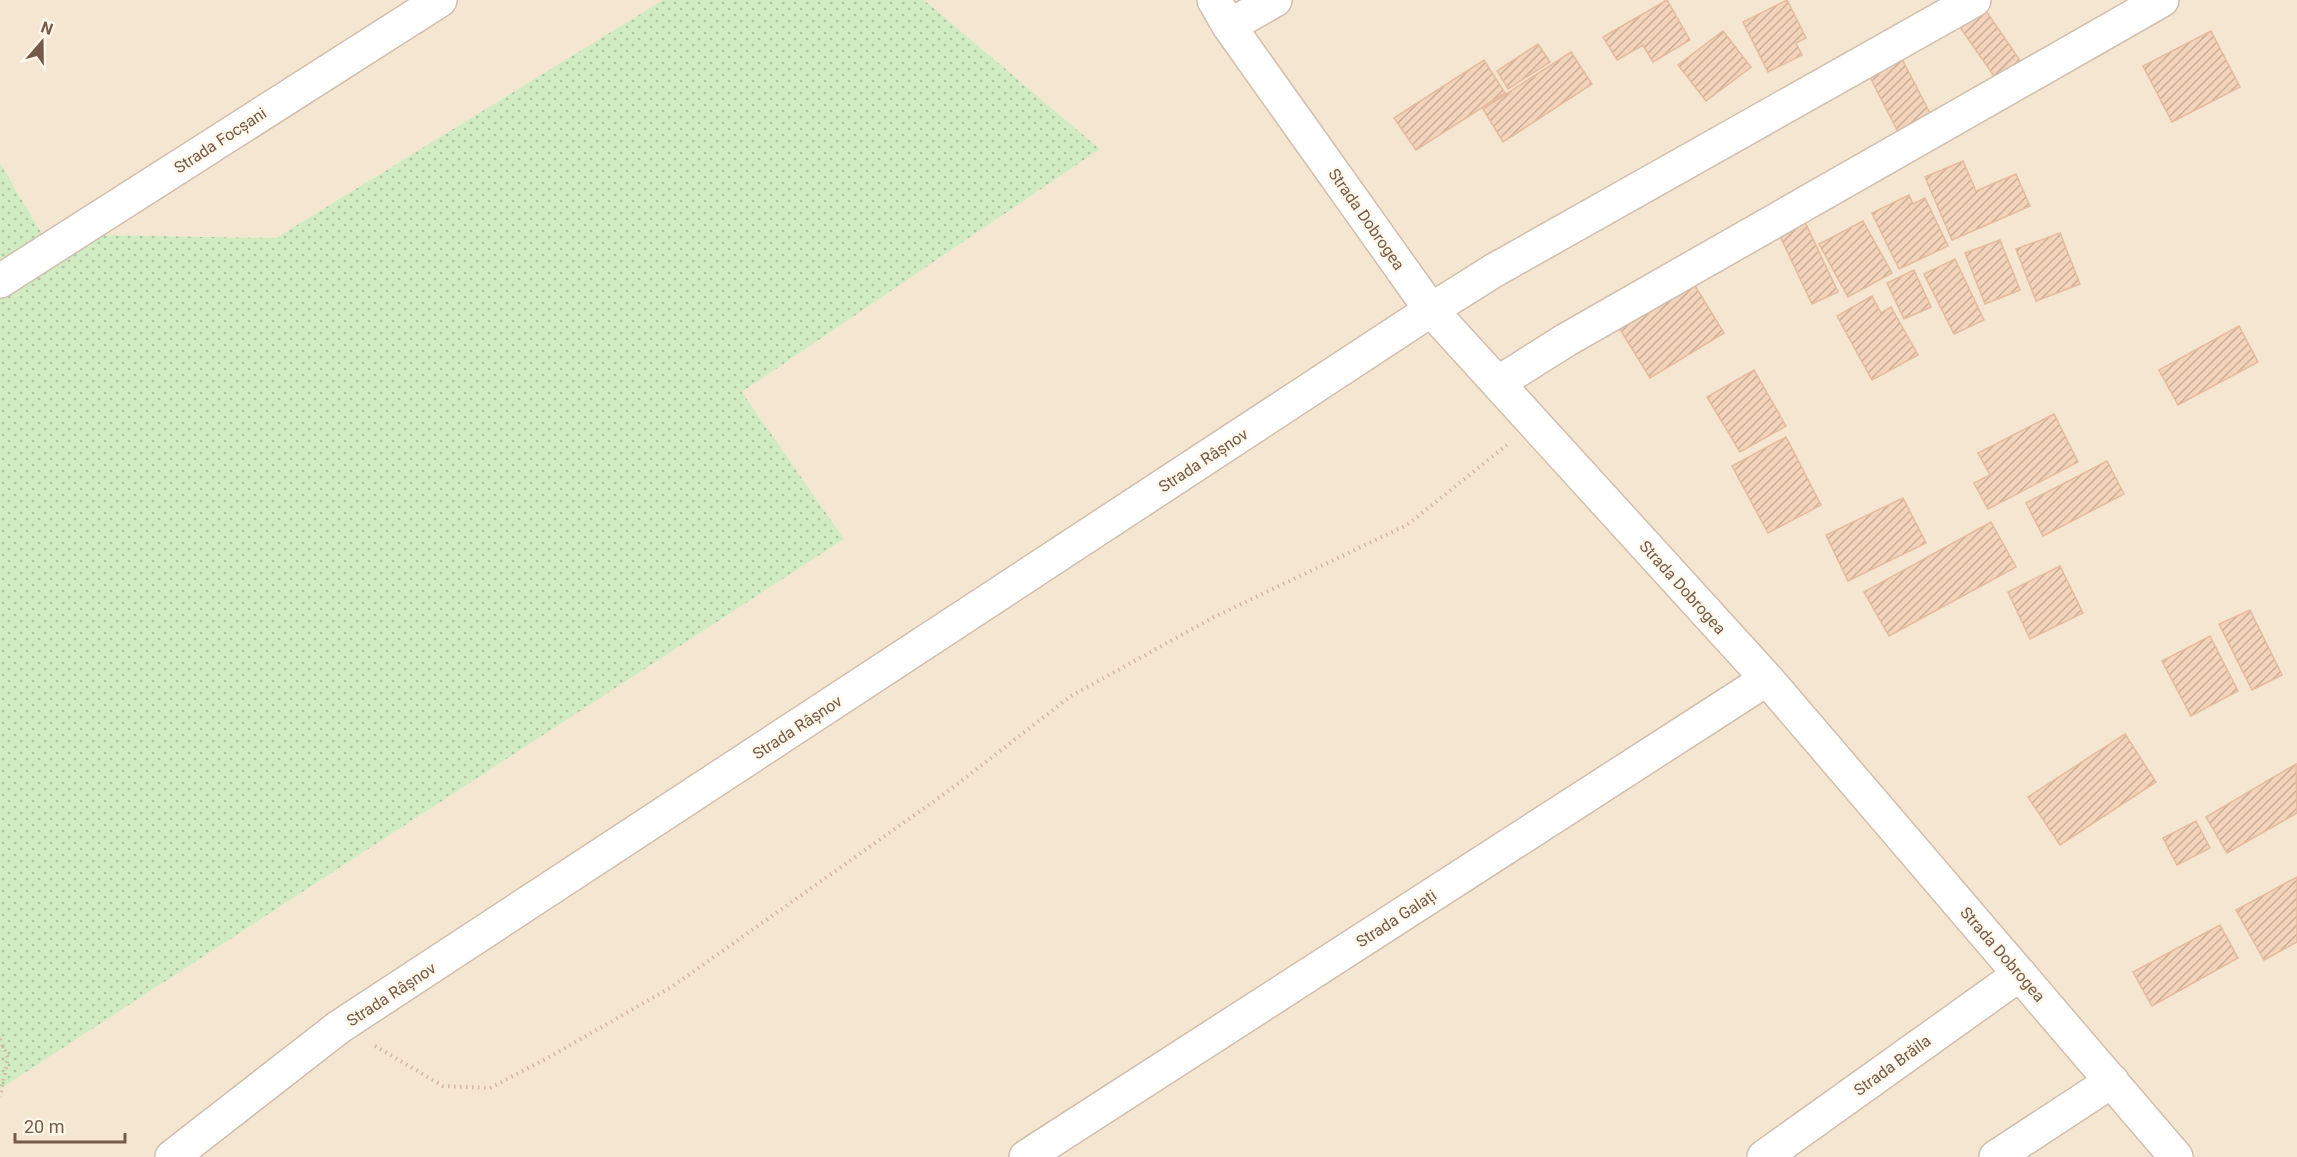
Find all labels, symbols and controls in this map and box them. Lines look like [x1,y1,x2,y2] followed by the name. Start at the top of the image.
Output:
[12,12,72,72] north arrow
[38,18,56,39] text: N
[171,104,270,178] street label: Strada Focșani
[1325,165,1409,274] street label: Strada Dobrogea
[1155,424,1252,497] street label: Strada Râșnov
[1636,537,1730,638] street label: Strada Dobrogea
[749,691,846,764] street label: Strada Râșnov
[1353,886,1440,952] street label: Strada Galați
[1956,903,2049,1006] street label: Strada Dobrogea
[343,958,440,1031] street label: Strada Râșnov
[1850,1031,1934,1100] street label: Strada Brăila
[15,1106,124,1144] scale bar
[24,1116,64,1137] text: 20 m

